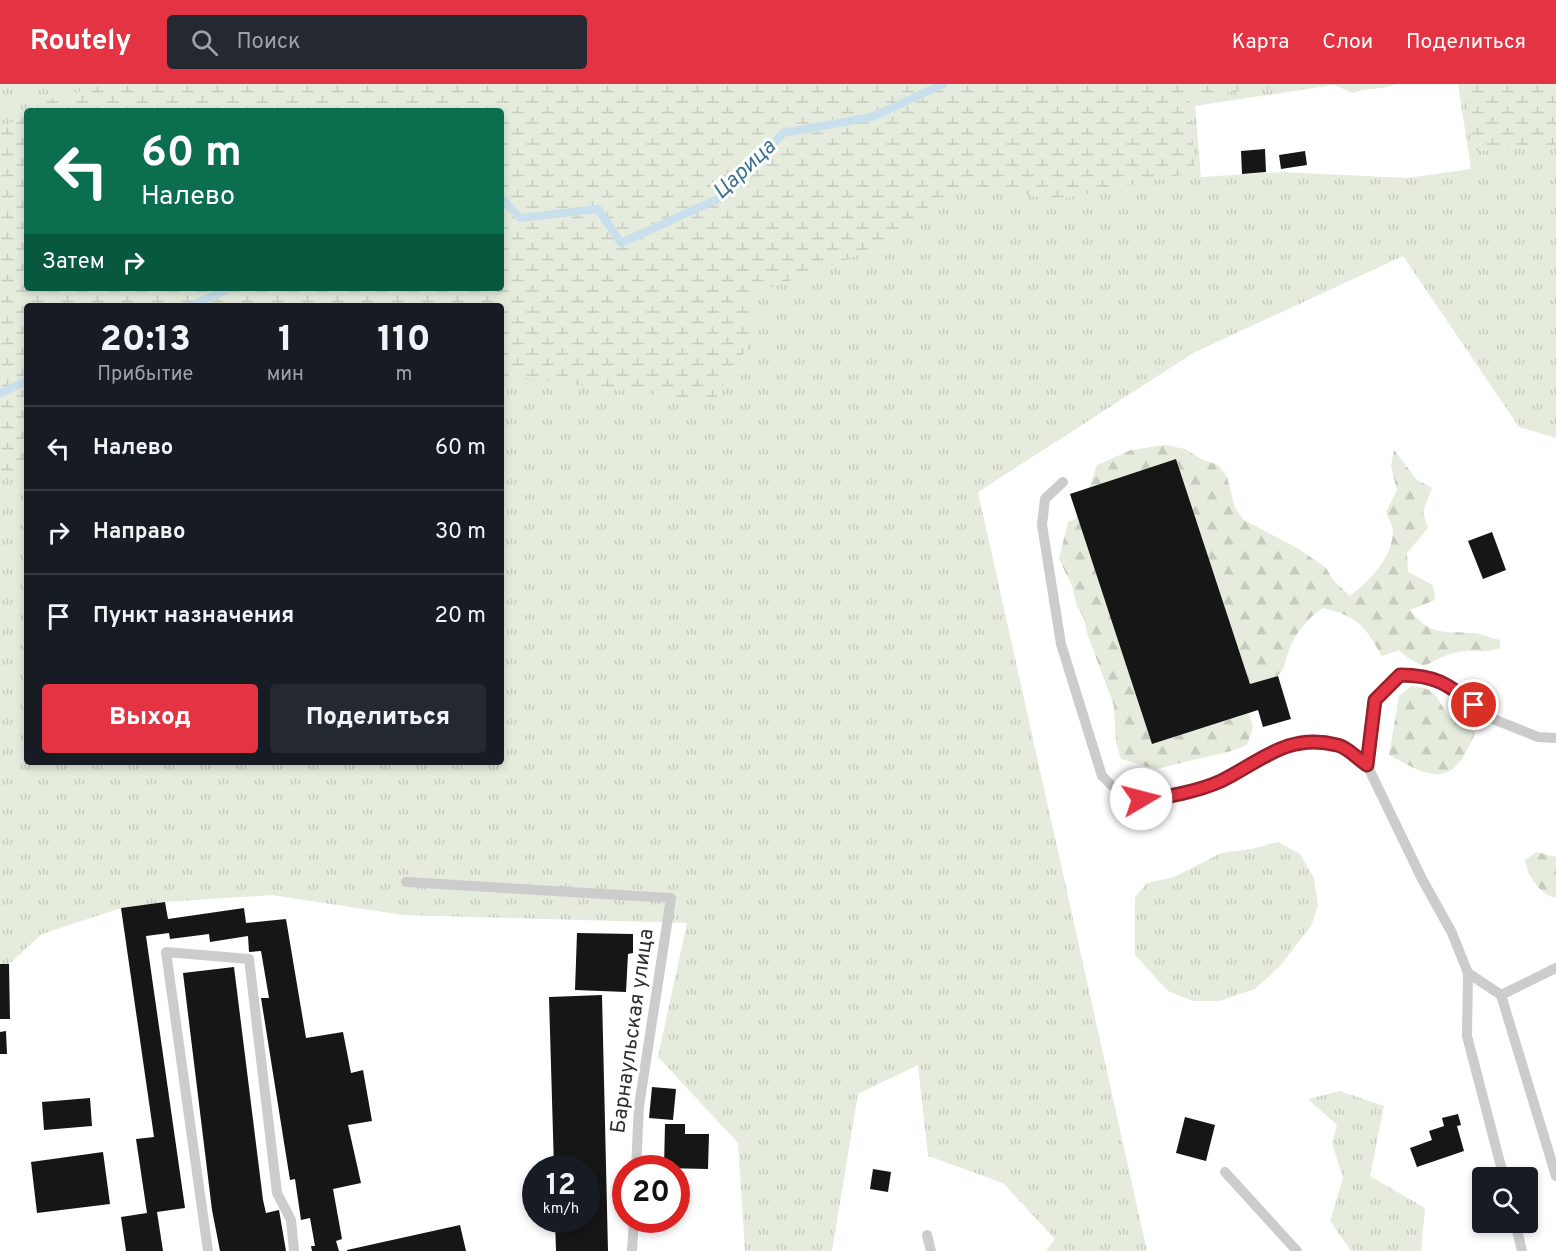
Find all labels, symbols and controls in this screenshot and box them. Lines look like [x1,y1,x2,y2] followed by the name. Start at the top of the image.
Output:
[167,15,587,69] search box
[30,24,131,60] text: Routely
[188,26,221,59] icon: search
[236,29,301,56] text: Поиск
[1232,29,1289,56] text: Карта
[1322,29,1373,56] text: Слои
[1406,29,1526,56] text: Поделиться
[141,128,242,181] text: 60 m
[42,132,120,210] icon: left
[708,134,783,206] water label: Царица
[141,180,235,214] text: Налево
[117,246,150,279] icon: right
[42,249,105,276] text: Затем
[100,318,191,364] text: 20:13
[278,318,293,364] text: 1
[377,318,431,364] text: 110
[97,362,193,388] text: Прибытие
[267,362,304,388] text: мин
[395,362,412,388] text: m
[42,432,75,465] icon: left
[93,435,173,462] text: Налево
[435,435,486,462] text: 60 m
[42,516,75,549] icon: right
[93,519,185,546] text: Направо
[435,519,486,546] text: 30 m
[42,600,75,633] icon: arrive
[93,603,294,630] text: Пункт назначения
[435,603,486,630] text: 20 m
[1448,679,1499,730] pin
[42,684,258,753] button: Выход
[270,684,486,753] button: Поделиться
[1457,688,1490,721] icon: arrive
[1109,767,1173,831] position arrow
[605,927,661,1135] street label: Барнаульская улица
[612,1155,690,1233] speed limit sign: 20
[1472,1167,1538,1233] map controls
[1472,1167,1538,1233] button: search
[546,1168,576,1205] text: 12
[543,1200,579,1219] text: km/h

